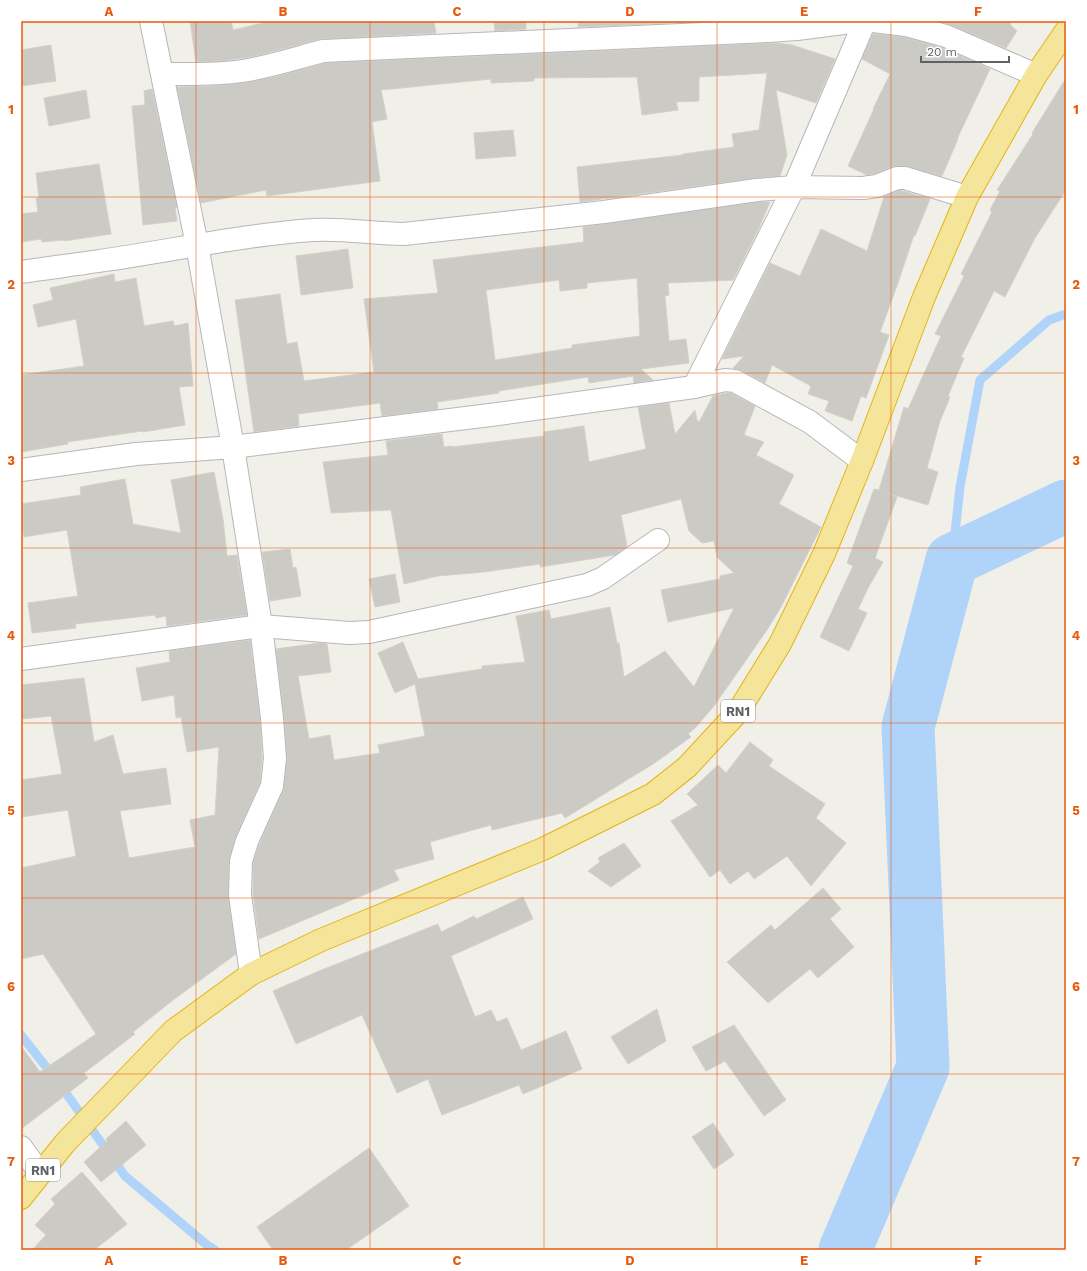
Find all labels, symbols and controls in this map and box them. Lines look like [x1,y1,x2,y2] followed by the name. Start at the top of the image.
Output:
[105,4,114,19] text: A
[279,4,288,19] text: B
[453,4,462,19] text: C
[625,4,635,19] text: D
[800,4,808,19] text: E
[974,4,982,19] text: F
[921,38,1009,64] scale bar
[927,45,957,59] text: 20 m
[8,102,14,117] text: 1
[1073,102,1079,117] text: 1
[7,277,15,292] text: 2
[1072,277,1080,292] text: 2
[7,453,15,468] text: 3
[1072,453,1080,468] text: 3
[7,628,16,643] text: 4
[1072,628,1081,643] text: 4
[721,700,755,722] road number: RN1
[7,803,15,818] text: 5
[1072,803,1080,818] text: 5
[7,979,15,994] text: 6
[1072,979,1080,994] text: 6
[7,1154,15,1169] text: 7
[1072,1154,1080,1169] text: 7
[26,1159,60,1181] road number: RN1
[105,1253,114,1268] text: A
[279,1253,288,1268] text: B
[453,1253,462,1268] text: C
[625,1253,635,1268] text: D
[800,1253,808,1268] text: E
[974,1253,982,1268] text: F

